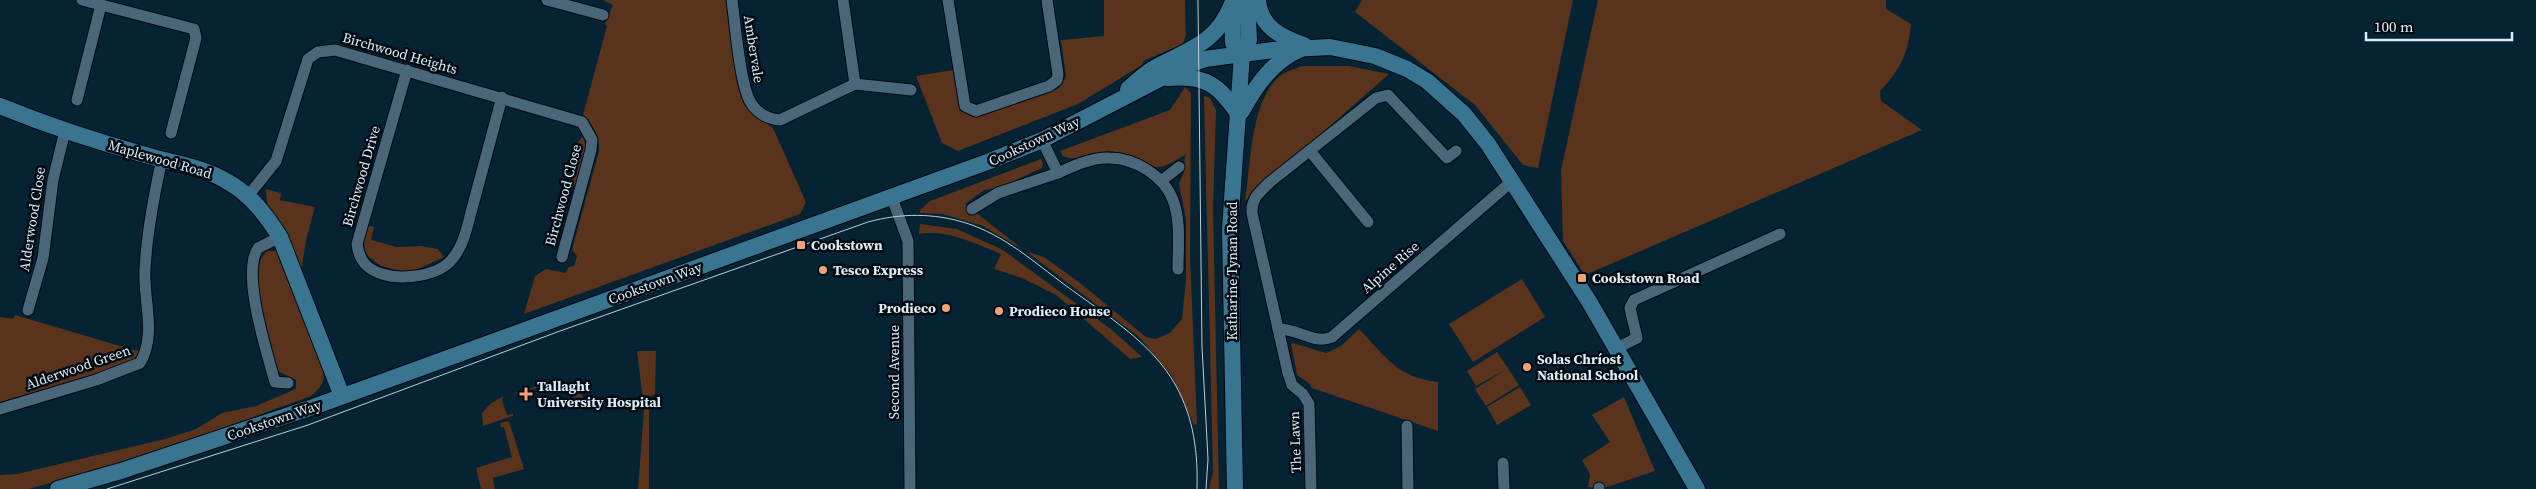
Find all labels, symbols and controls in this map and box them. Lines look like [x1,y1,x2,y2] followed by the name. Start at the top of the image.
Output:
[2366,10,2512,42] scale bar
[739,14,769,84] street label: Ambervale
[2374,16,2414,37] text: 100 m
[340,27,460,79] street label: Birchwood Heights
[985,111,1084,171] street label: Cookstown Way
[337,123,385,229] street label: Birchwood Drive
[106,135,214,183] street label: Maplewood Road
[540,142,586,248] street label: Birchwood Close
[14,165,50,273] street label: Alderwood Close
[1222,201,1242,341] street label: Katharine Tynan Road
[811,235,883,255] place label: Cookstown
[1357,236,1423,298] street label: Alpine Rise
[795,239,807,251] marker: Cookstown
[605,256,706,309] street label: Cookstown Way
[833,260,924,280] place label: Tesco Express
[817,264,829,276] marker: Tesco Express
[1592,268,1700,288] place label: Cookstown Road
[1576,272,1588,284] marker: Cookstown Road
[878,298,936,318] place label: Prodieco
[1009,301,1110,321] place label: Prodieco House
[940,302,952,314] marker: Prodieco
[993,305,1005,317] marker: Prodieco House
[884,325,904,419] street label: Second Avenue
[23,340,134,394] street label: Alderwood Green
[1537,349,1639,385] place label: Solas Chríost National School
[1521,361,1533,373] marker: Solas Chríost National School
[537,376,662,412] place label: Tallaght University Hospital
[519,387,533,401] marker: Tallaght University Hospital
[224,394,325,445] street label: Cookstown Way
[1284,410,1306,473] street label: The Lawn

